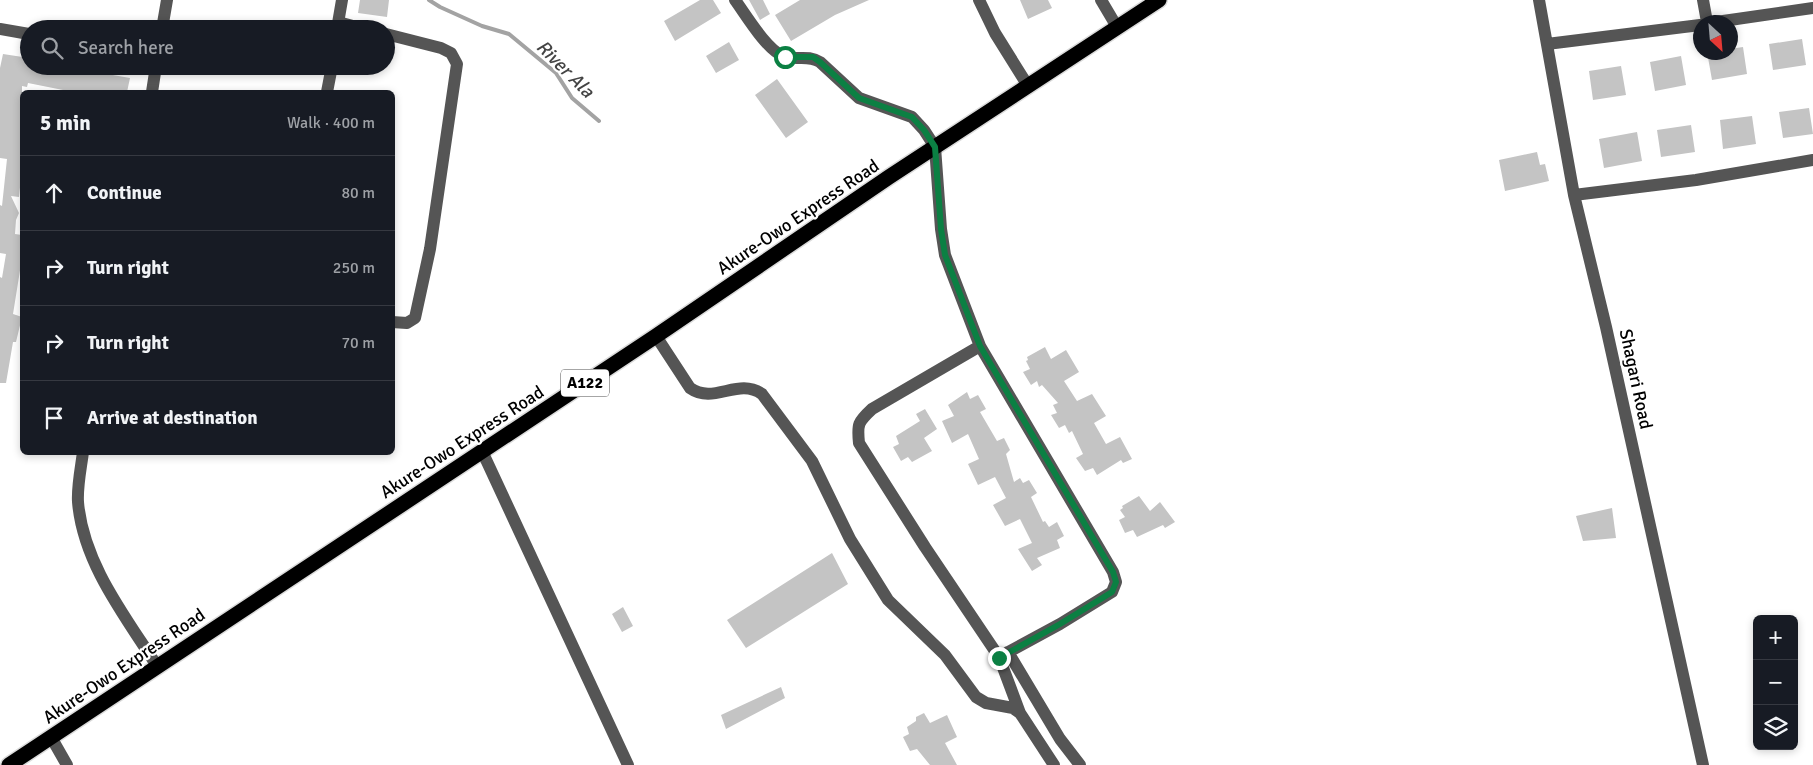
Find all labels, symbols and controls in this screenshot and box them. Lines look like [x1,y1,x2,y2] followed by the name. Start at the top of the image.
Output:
[1693,15,1738,60] north arrow
[20,20,395,75] search box
[38,34,66,62] icon: search
[531,35,600,104] water label: River Ala
[78,36,174,60] text: Search here
[774,46,797,69] route start
[40,110,91,136] text: 5 min
[287,113,375,133] text: Walk · 400 m
[713,155,883,279] street label: Akure-Owo Express Road
[40,179,68,207] icon: ahead
[87,181,162,205] text: Continue
[341,183,375,203] text: 80 m
[40,254,68,282] icon: right
[87,256,169,280] text: Turn right
[333,258,375,278] text: 250 m
[1615,327,1657,431] street label: Shagari Road
[40,329,68,357] icon: right
[87,331,169,355] text: Turn right
[341,333,375,353] text: 70 m
[561,369,609,396] road number: A122
[376,381,548,503] street label: Akure-Owo Express Road
[40,404,68,432] icon: arrive
[87,406,258,430] text: Arrive at destination
[39,604,209,728] street label: Akure-Owo Express Road
[1753,615,1798,750] map controls
[1753,615,1798,660] button: +
[988,647,1011,670] route end
[1753,660,1798,705] button: −
[1753,705,1798,750] button: layers

